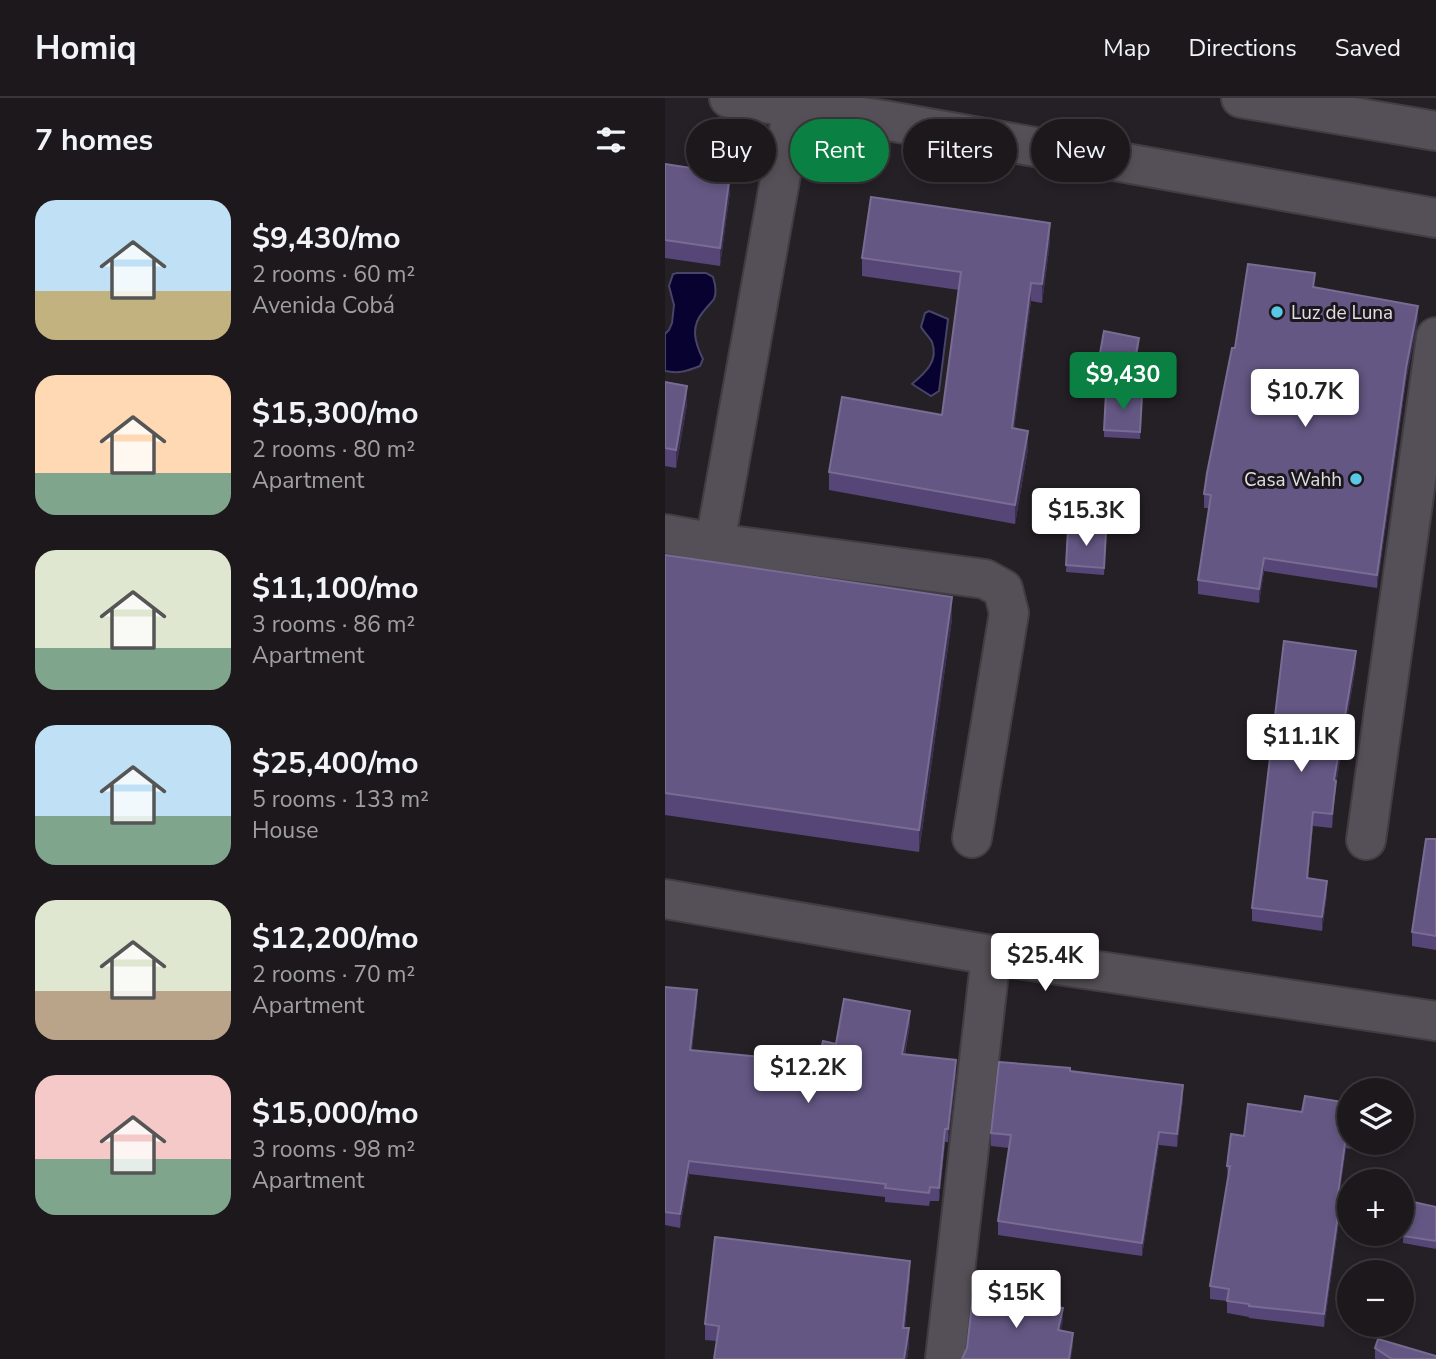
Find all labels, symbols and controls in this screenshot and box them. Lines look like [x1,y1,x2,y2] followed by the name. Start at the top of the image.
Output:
[35,26,137,71] text: Homiq
[1103,32,1150,64] text: Map
[1188,32,1297,64] text: Directions
[1335,32,1401,64] text: Saved
[686,119,776,182] chip: Buy
[790,119,889,182] chip: Rent
[903,119,1017,182] chip: Filters
[1031,119,1130,182] chip: New
[35,120,153,161] text: 7 homes
[592,121,630,159] icon: filters
[252,218,401,259] text: $9,430/mo
[91,228,175,312] icon: home
[252,259,415,290] text: 2 rooms · 60 m²
[252,290,395,321] text: Avenida Cobá
[1291,300,1393,326] place label: Luz de Luna
[1269,304,1285,320] marker: Luz de Luna
[1066,352,1180,412] pin: $9,430
[1086,359,1160,390] text: $9,430
[1248,370,1362,429] pin: $10.7K
[1267,376,1343,407] text: $10.7K
[252,393,419,434] text: $15,300/mo
[91,403,175,487] icon: home
[252,434,415,465] text: 2 rooms · 80 m²
[252,465,364,496] text: Apartment
[1244,467,1342,493] place label: Casa Wahh
[1348,471,1364,487] marker: Casa Wahh
[1029,489,1143,548] pin: $15.3K
[1048,495,1124,526] text: $15.3K
[252,568,419,609] text: $11,100/mo
[91,578,175,662] icon: home
[252,609,415,640] text: 3 rooms · 86 m²
[252,640,364,671] text: Apartment
[1244,714,1358,774] pin: $11.1K
[1263,721,1339,752] text: $11.1K
[252,743,419,784] text: $25,400/mo
[91,753,175,837] icon: home
[252,784,429,815] text: 5 rooms · 133 m²
[252,815,319,846] text: House
[252,918,419,959] text: $12,200/mo
[91,928,175,1012] icon: home
[988,934,1102,993] pin: $25.4K
[1007,940,1083,971] text: $25.4K
[252,959,415,990] text: 2 rooms · 70 m²
[252,990,364,1021] text: Apartment
[751,1046,865,1105] pin: $12.2K
[770,1052,846,1083] text: $12.2K
[1337,1078,1414,1337] map controls
[1337,1078,1414,1155] button: layers
[252,1093,419,1134] text: $15,000/mo
[91,1103,175,1187] icon: home
[252,1134,415,1165] text: 3 rooms · 98 m²
[252,1165,364,1196] text: Apartment
[1337,1169,1414,1246] button: +
[1337,1260,1414,1337] button: −
[975,1270,1057,1330] pin: $15K
[988,1277,1044,1308] text: $15K

